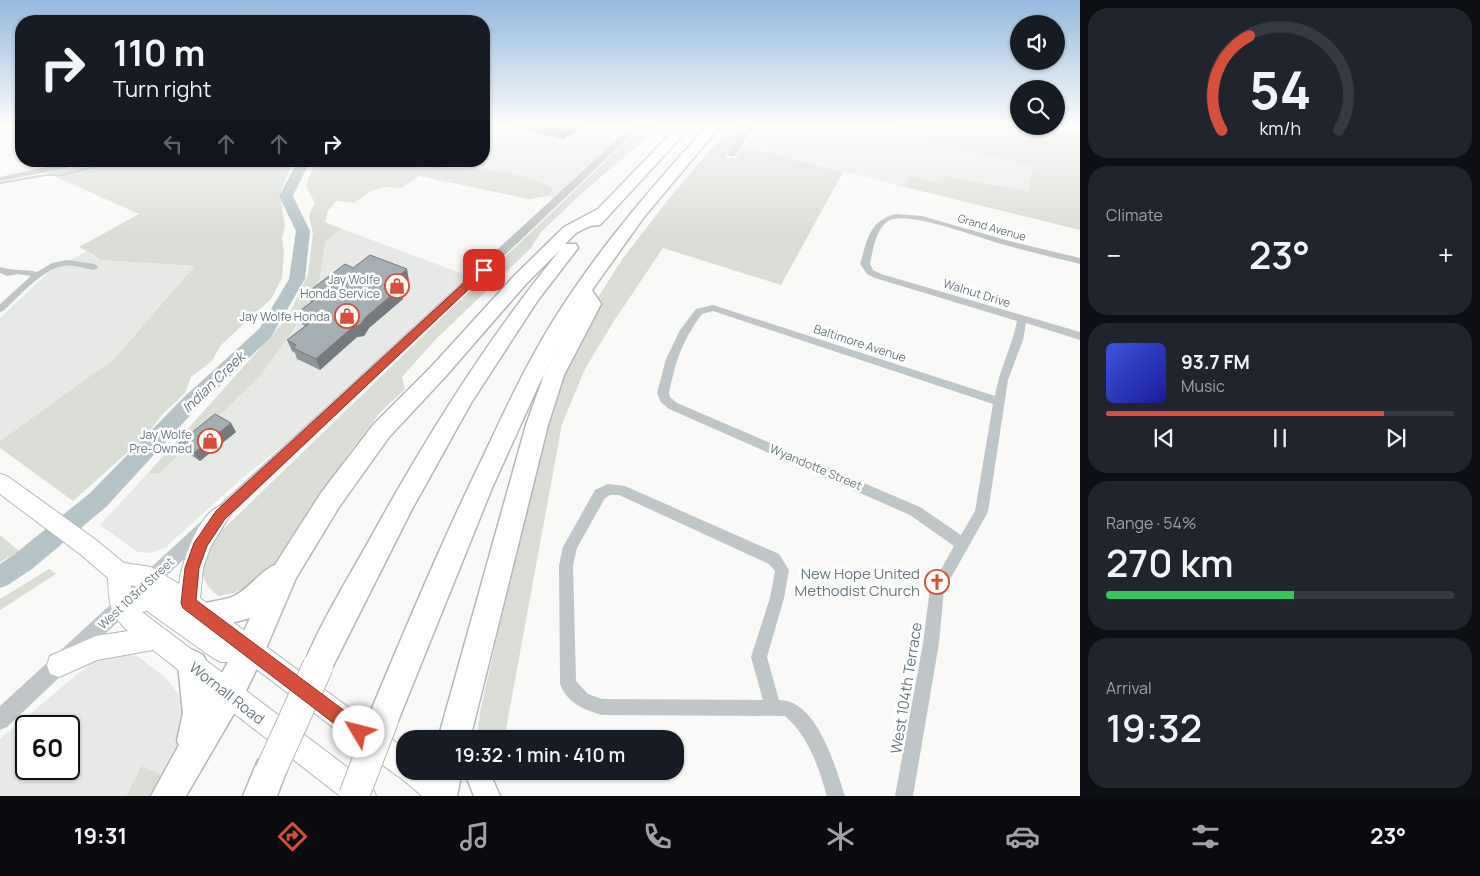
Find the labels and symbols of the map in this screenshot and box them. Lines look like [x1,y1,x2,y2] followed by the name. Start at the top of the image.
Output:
[956,210,1028,244] street label: Grand Avenue
[463,249,505,291] pin
[300,271,380,302] place label: Jay Wolfe Honda Service
[384,273,410,299] shop icon: Jay Wolfe Honda Service
[941,275,1013,311] street label: Walnut Drive
[334,303,360,329] shop icon: Jay Wolfe Honda
[239,308,330,325] place label: Jay Wolfe Honda
[812,320,908,366] street label: Baltimore Avenue
[178,346,250,417] water label: Indian Creek
[129,426,192,457] place label: Jay Wolfe Pre-Owned
[197,428,223,454] shop icon: Jay Wolfe Pre-Owned
[767,440,865,494] street label: Wyandotte Street
[94,553,178,633] street label: West 103rd Street
[795,563,920,601] place label: New Hope United Methodist Church
[924,569,950,595] church icon: New Hope United Methodist Church
[885,621,927,755] street label: West 104th Terrace
[185,657,269,729] street label: Wornall Road
[332,705,384,757] position arrow
[15,715,80,780] speed limit sign: 60

